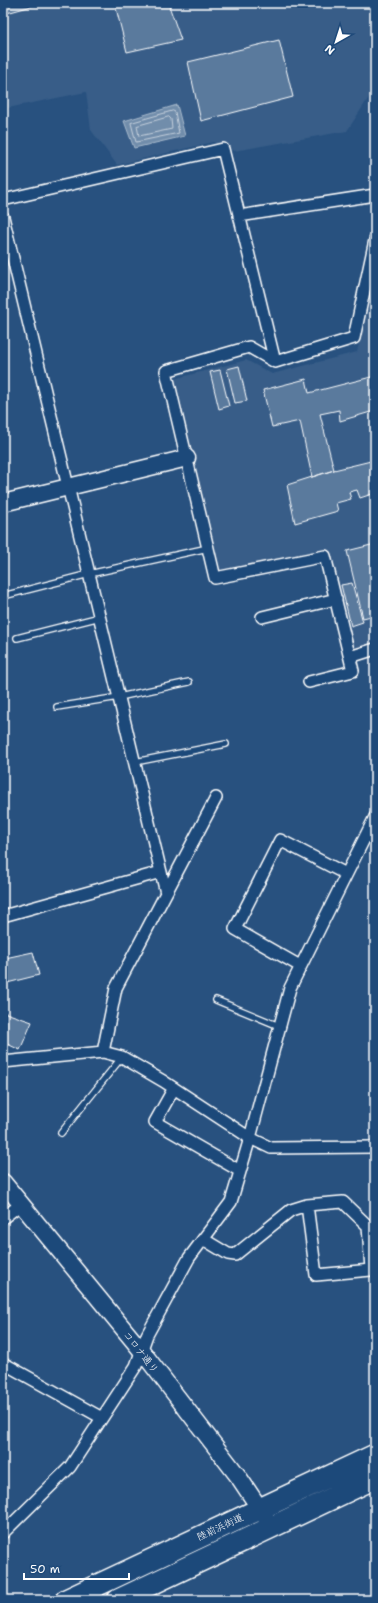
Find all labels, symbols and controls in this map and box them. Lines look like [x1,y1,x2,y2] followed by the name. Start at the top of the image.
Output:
[316,22,356,62] north arrow
[322,41,338,58] text: N
[120,1328,162,1376] street label: コロナ通り
[195,1511,245,1543] street label: 陸前浜街道
[24,1555,129,1581] scale bar
[30,1561,60,1577] text: 50 m

